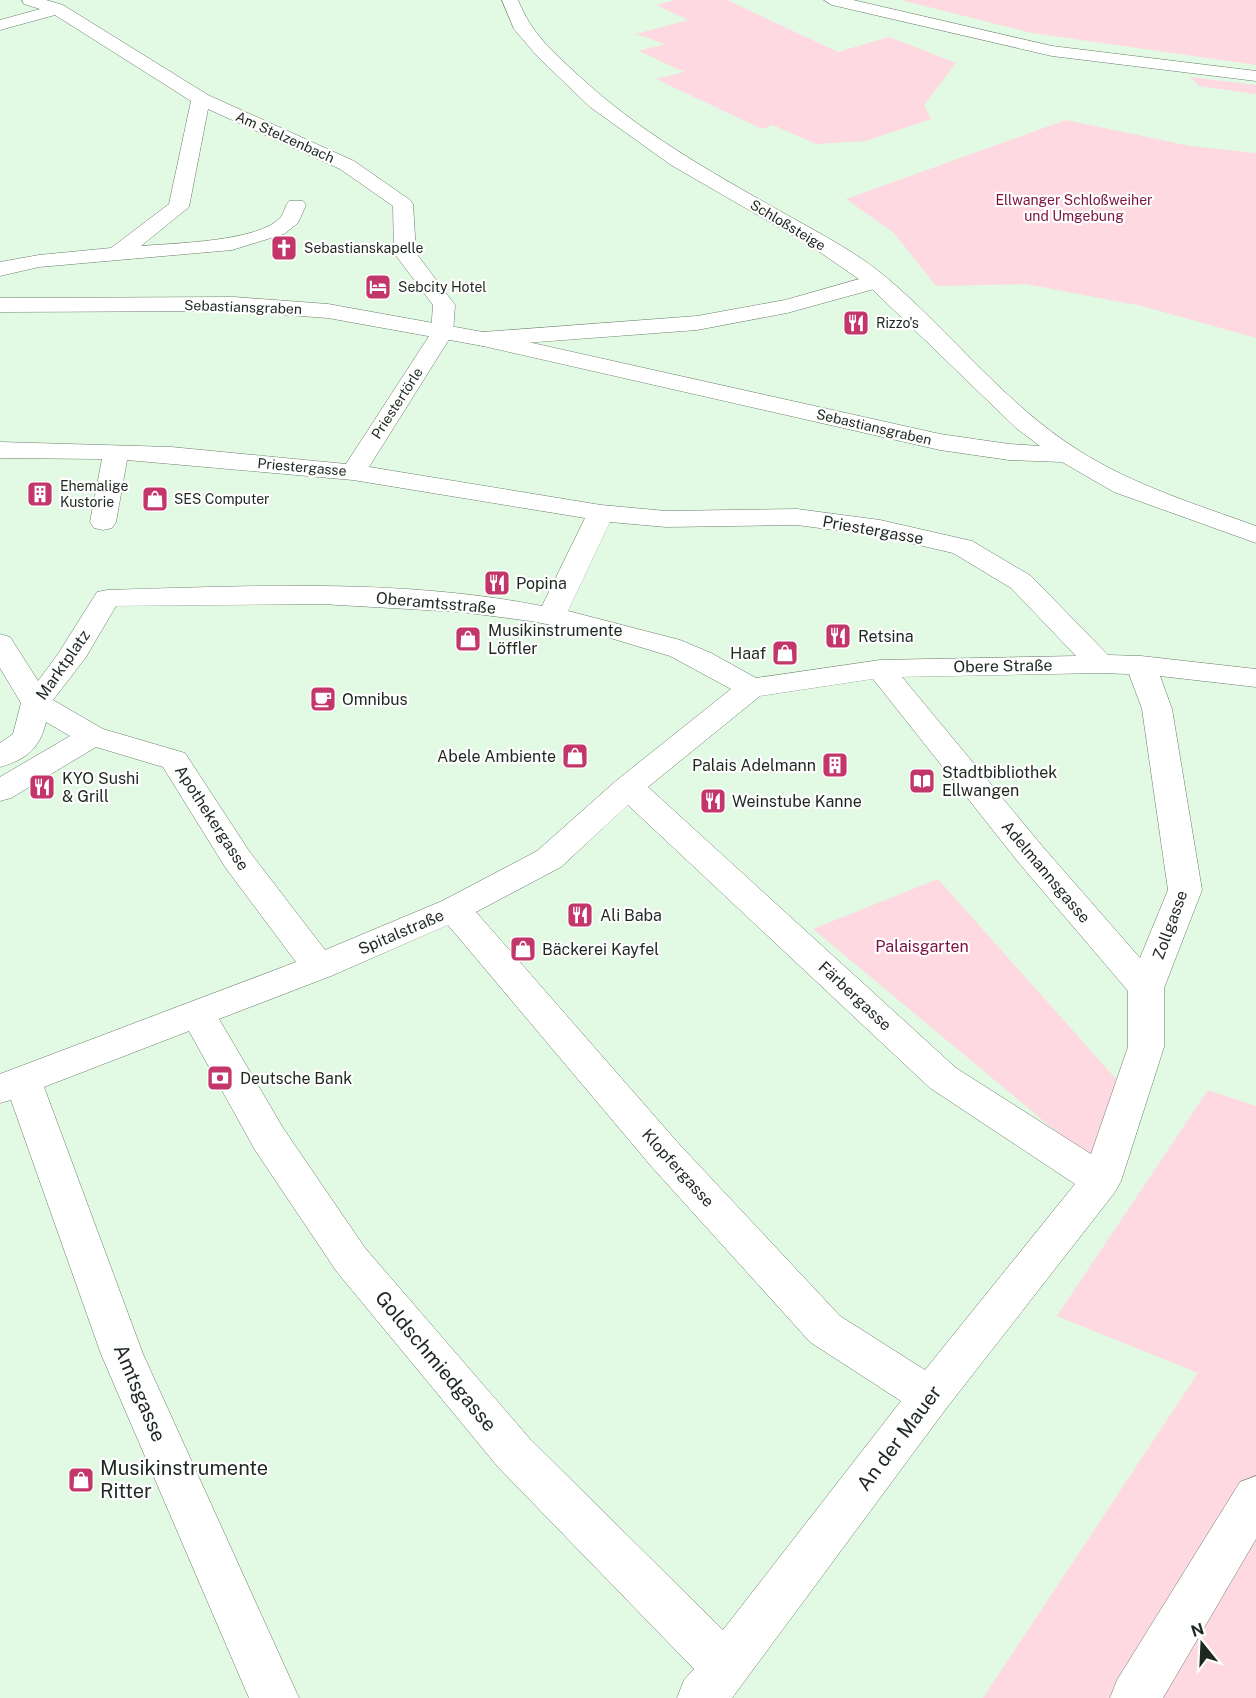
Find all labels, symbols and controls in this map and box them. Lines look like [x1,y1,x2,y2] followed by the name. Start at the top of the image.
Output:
[233,108,337,166] street label: Am Stelzenbach
[995,192,1153,224] park label: Ellwanger Schloßweiher und Umgebung
[747,196,829,254] street label: Schloßsteige
[269,233,299,263] church icon: Sebastianskapelle
[304,240,424,256] place label: Sebastianskapelle
[363,272,393,302] hotel icon: Sebcity Hotel
[398,279,487,295] place label: Sebcity Hotel
[184,297,302,317] street label: Sebastiansgraben
[841,308,871,338] restaurant icon: Rizzo's
[876,315,919,331] place label: Rizzo's
[368,364,426,442] street label: Priestertörle
[815,406,933,448] street label: Sebastiansgraben
[257,455,347,479] street label: Priestergasse
[60,478,128,510] place label: Ehemalige Kustorie
[25,479,55,509] building icon: Ehemalige Kustorie
[140,484,170,514] shop icon: SES Computer
[174,491,270,507] place label: SES Computer
[821,512,925,548] street label: Priestergasse
[482,568,512,598] restaurant icon: Popina
[516,574,567,593] place label: Popina
[375,588,497,618] street label: Oberamtsstraße
[488,621,622,658] place label: Musikinstrumente Löffler
[823,621,853,651] restaurant icon: Retsina
[453,624,483,654] shop icon: Musikinstrumente Löffler
[32,626,94,704] street label: Marktplatz
[858,627,914,646] place label: Retsina
[770,638,800,668] shop icon: Haaf
[730,644,766,663] place label: Haaf
[953,656,1053,676] street label: Obere Straße
[308,684,338,714] cafe icon: Omnibus
[342,690,408,709] place label: Omnibus
[560,741,590,771] shop icon: Abele Ambiente
[437,747,556,766] place label: Abele Ambiente
[820,750,850,780] building icon: Palais Adelmann
[692,756,816,775] place label: Palais Adelmann
[171,762,253,874] street label: Apothekergasse
[942,763,1057,800] place label: Stadtbibliothek Ellwangen
[907,766,937,796] library icon: Stadtbibliothek Ellwangen
[62,769,139,806] place label: KYO Sushi & Grill
[27,772,57,802] restaurant icon: KYO Sushi & Grill
[698,786,728,816] restaurant icon: Weinstube Kanne
[732,792,862,811] place label: Weinstube Kanne
[998,817,1094,927] street label: Adelmannsgasse
[1149,888,1191,962] street label: Zollgasse
[565,900,595,930] restaurant icon: Ali Baba
[355,905,447,959] street label: Spitalstraße
[600,906,662,925] place label: Ali Baba
[508,934,538,964] shop icon: Bäckerei Kayfel
[875,937,969,956] park label: Palaisgarten
[542,940,659,959] place label: Bäckerei Kayfel
[815,957,895,1035] street label: Färbergasse
[205,1063,235,1093] bank icon: Deutsche Bank
[240,1069,352,1088] place label: Deutsche Bank
[638,1125,718,1211] street label: Klopfergasse
[370,1286,502,1436] street label: Goldschmiedgasse
[109,1341,171,1445] street label: Amtsgasse
[852,1380,947,1495] street label: An der Mauer
[100,1456,268,1503] place label: Musikinstrumente Ritter
[66,1465,96,1495] shop icon: Musikinstrumente Ritter
[1172,1614,1232,1674] north arrow
[1189,1619,1206,1641] text: N

